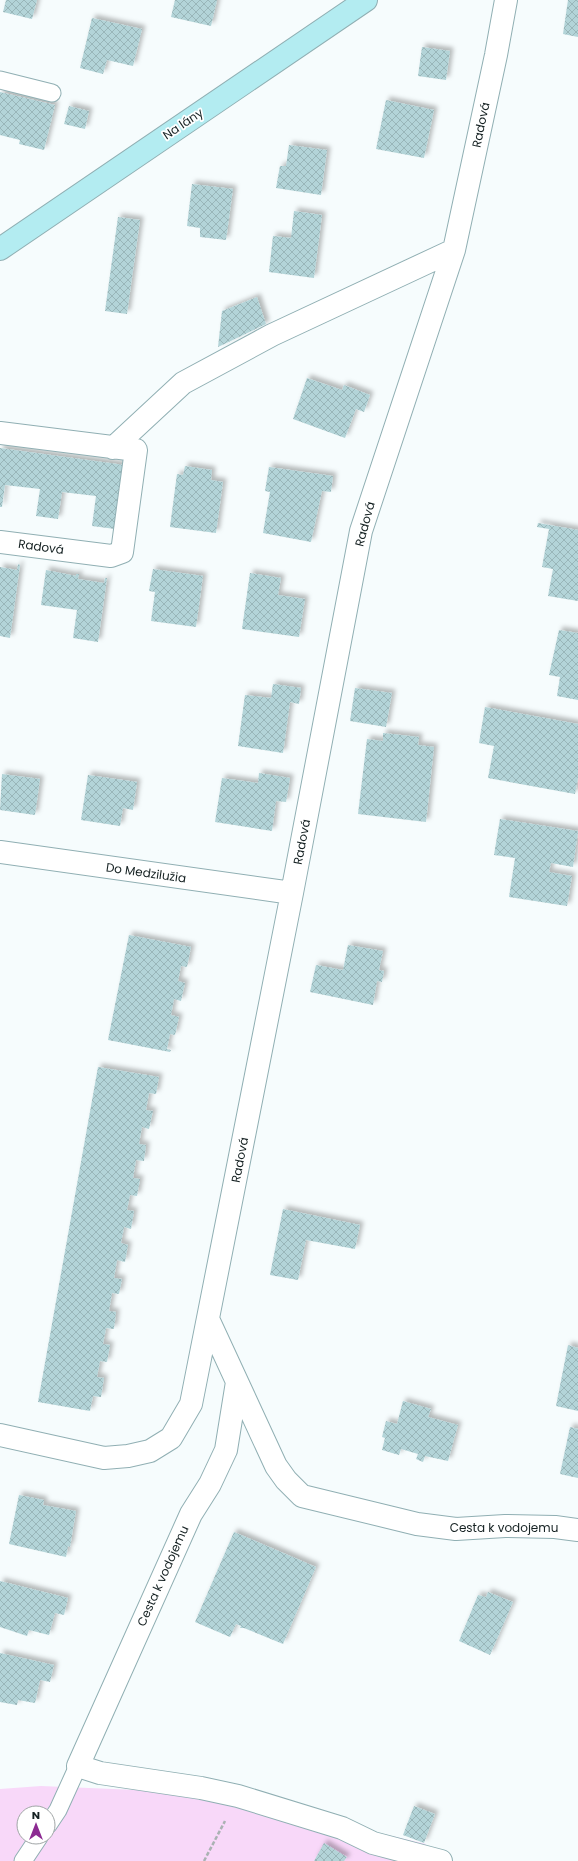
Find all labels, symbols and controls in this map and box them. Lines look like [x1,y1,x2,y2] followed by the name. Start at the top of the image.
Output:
[467,101,494,149] street label: Radová
[159,104,206,143] street label: Na lány
[350,499,379,548] street label: Radová
[17,535,65,558] street label: Radová
[289,818,314,866] street label: Radová
[105,858,187,887] street label: Do Medzilužia
[227,1136,252,1184] street label: Radová
[450,1519,558,1536] street label: Cesta k vodojemu
[133,1523,192,1629] street label: Cesta k vodojemu
[16,1805,56,1845] north arrow
[32,1807,40,1823] text: N

